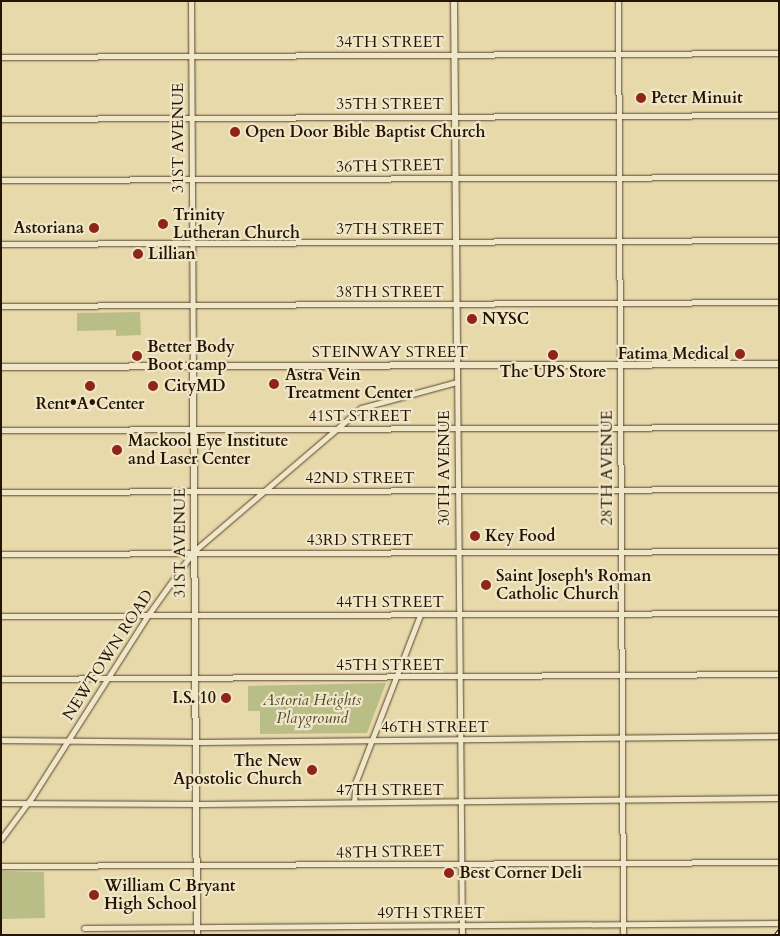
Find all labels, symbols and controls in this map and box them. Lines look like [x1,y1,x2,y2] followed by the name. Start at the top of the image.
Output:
[336,32,444,52] street label: 34TH STREET
[168,83,188,193] street label: 31ST AVENUE
[651,88,743,108] place label: Peter Minuit
[635,92,647,104] marker: Peter Minuit
[336,94,444,114] street label: 35TH STREET
[245,122,485,142] place label: Open Door Bible Baptist Church
[229,126,241,138] marker: Open Door Bible Baptist Church
[336,155,444,177] street label: 36TH STREET
[173,205,300,243] place label: Trinity Lutheran Church
[14,218,84,238] place label: Astoriana
[157,218,169,230] marker: Trinity Lutheran Church
[336,219,444,239] street label: 37TH STREET
[88,222,100,234] marker: Astoriana
[148,244,196,264] place label: Lillian
[132,248,144,260] marker: Lillian
[336,282,444,302] street label: 38TH STREET
[482,309,529,329] place label: NYSC
[466,313,478,325] marker: NYSC
[147,337,235,375] place label: Better Body Boot camp
[312,342,468,362] street label: STEINWAY STREET
[618,344,729,364] place label: Fatima Medical
[733,347,747,361] marker: Fatima Medical
[547,349,559,361] marker: The UPS Store
[131,350,143,362] marker: Better Body Boot camp
[500,362,606,382] place label: The UPS Store
[285,365,413,403] place label: Astra Vein Treatment Center
[164,376,225,396] place label: CityMD
[267,377,281,391] marker: Astra Vein Treatment Center
[146,379,160,393] marker: CityMD
[84,380,96,392] marker: Rent•A•Center
[35,394,145,414] place label: Rent•A•Center
[309,406,411,426] street label: 41ST STREET
[434,410,454,526] street label: 30TH AVENUE
[597,410,617,526] street label: 28TH AVENUE
[128,431,288,469] place label: Mackool Eye Institute and Laser Center
[110,443,124,457] marker: Mackool Eye Institute and Laser Center
[305,468,415,488] street label: 42ND STREET
[170,488,190,598] street label: 31ST AVENUE
[485,526,555,546] place label: Key Food
[306,530,414,550] street label: 43RD STREET
[469,530,481,542] marker: Key Food
[496,566,651,604] place label: Saint Joseph's Roman Catholic Church
[480,579,492,591] marker: Saint Joseph's Roman Catholic Church
[59,586,157,724] street label: NEWTOWN ROAD
[336,592,444,612] street label: 44TH STREET
[336,655,444,675] street label: 45TH STREET
[172,688,216,708] place label: I.S. 10
[263,690,361,728] park label: Astoria Heights Playground
[220,692,232,704] marker: I.S. 10
[381,717,489,737] street label: 46TH STREET
[173,751,302,789] place label: The New Apostolic Church
[306,764,318,776] marker: The New Apostolic Church
[336,780,444,800] street label: 47TH STREET
[336,841,444,863] street label: 48TH STREET
[459,863,582,883] place label: Best Corner Deli
[443,867,455,879] marker: Best Corner Deli
[104,876,235,914] place label: William C Bryant High School
[88,889,100,901] marker: William C Bryant High School
[377,903,485,923] street label: 49TH STREET

